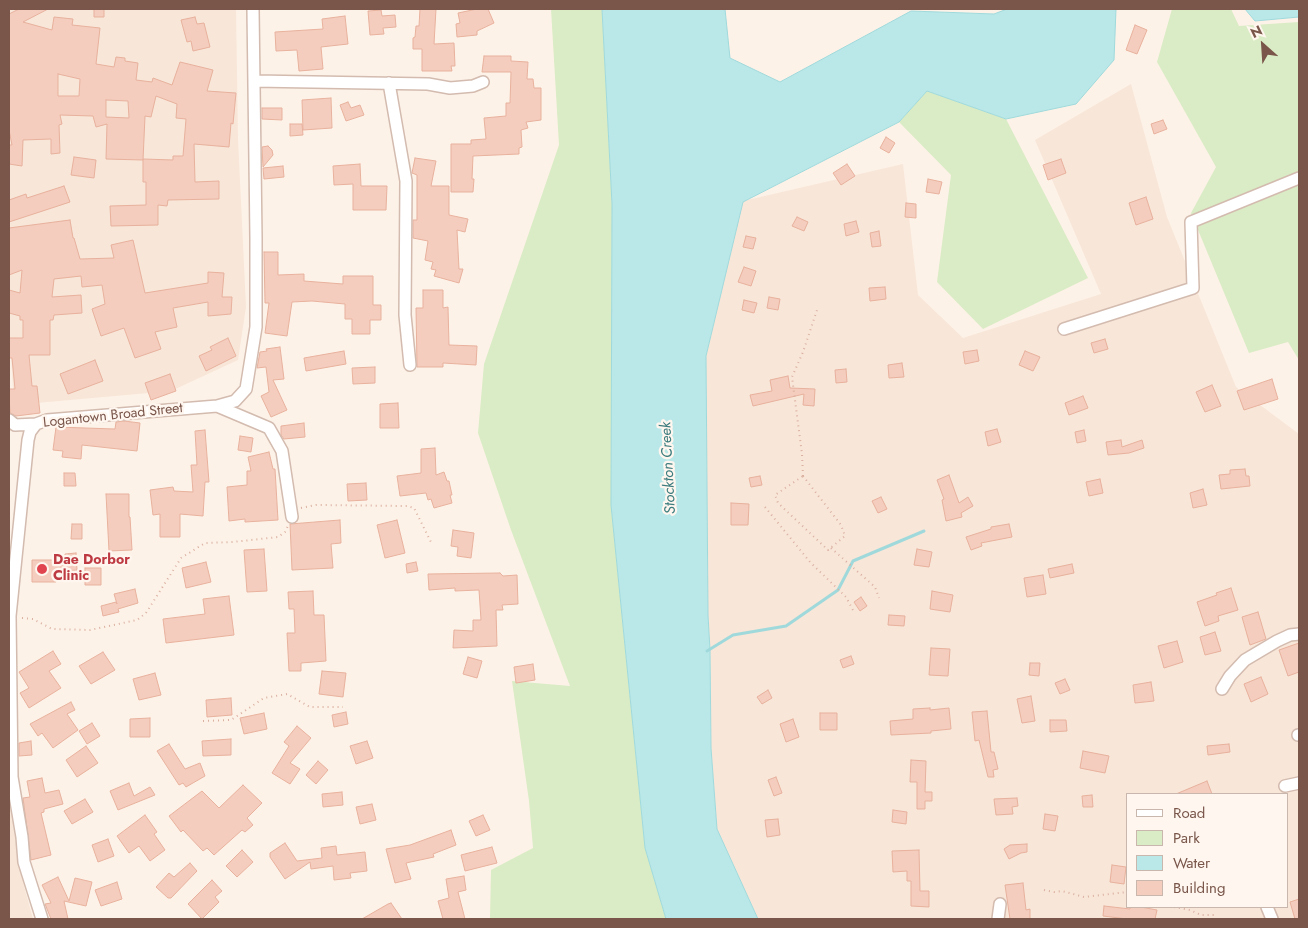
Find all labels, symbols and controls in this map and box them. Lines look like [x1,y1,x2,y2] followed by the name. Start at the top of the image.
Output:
[1238,20,1288,70] north arrow
[1247,20,1266,43] text: N
[42,400,184,432] street label: Logantown Broad Street
[658,421,680,515] water label: Stockton Creek
[53,553,130,586] place label: Dae Dorbor Clinic
[35,562,49,576] marker: Dae Dorbor Clinic
[1126,793,1288,908] legend
[1173,802,1205,824] text: Road
[1173,827,1200,849] text: Park
[1173,852,1210,874] text: Water
[1173,877,1225,899] text: Building

